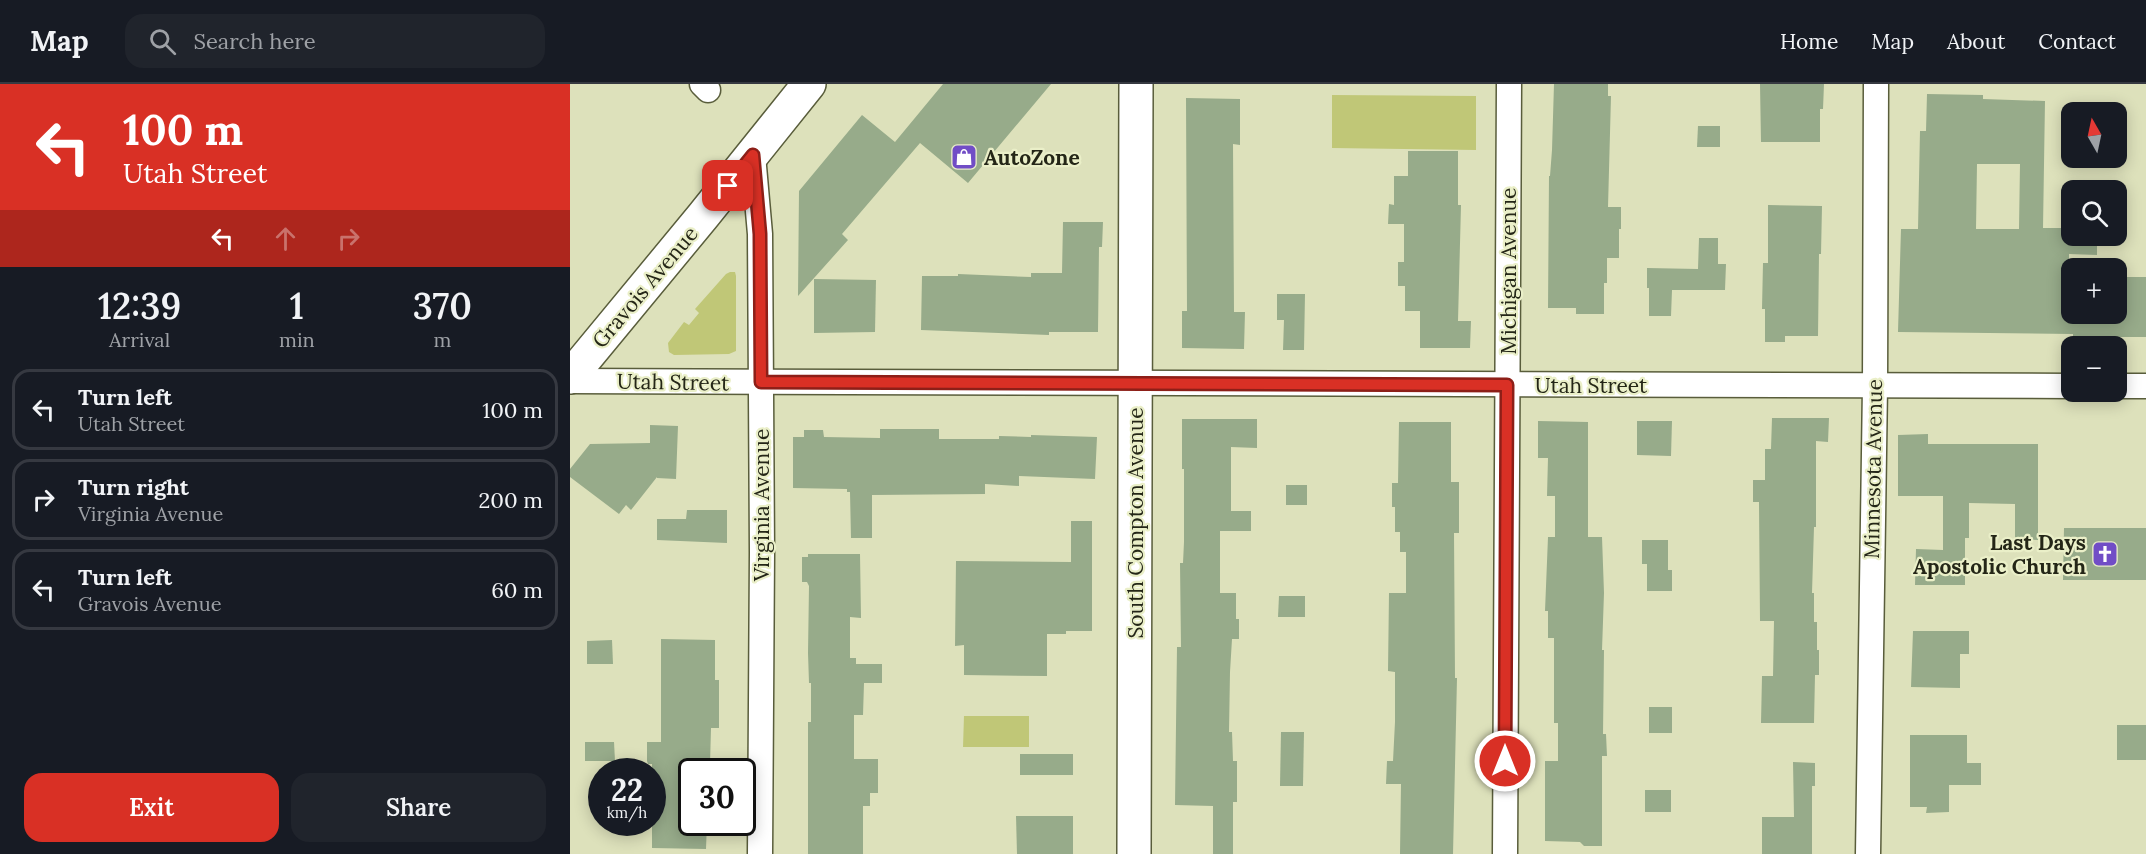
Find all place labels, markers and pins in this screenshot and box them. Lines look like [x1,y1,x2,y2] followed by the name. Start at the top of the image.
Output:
[949,142,979,172] shop icon: AutoZone
[984,144,1080,171] place label: AutoZone
[702,160,753,211] pin
[1913,529,2086,580] place label: Last Days Apostolic Church
[2090,539,2120,569] church icon: Last Days Apostolic Church

